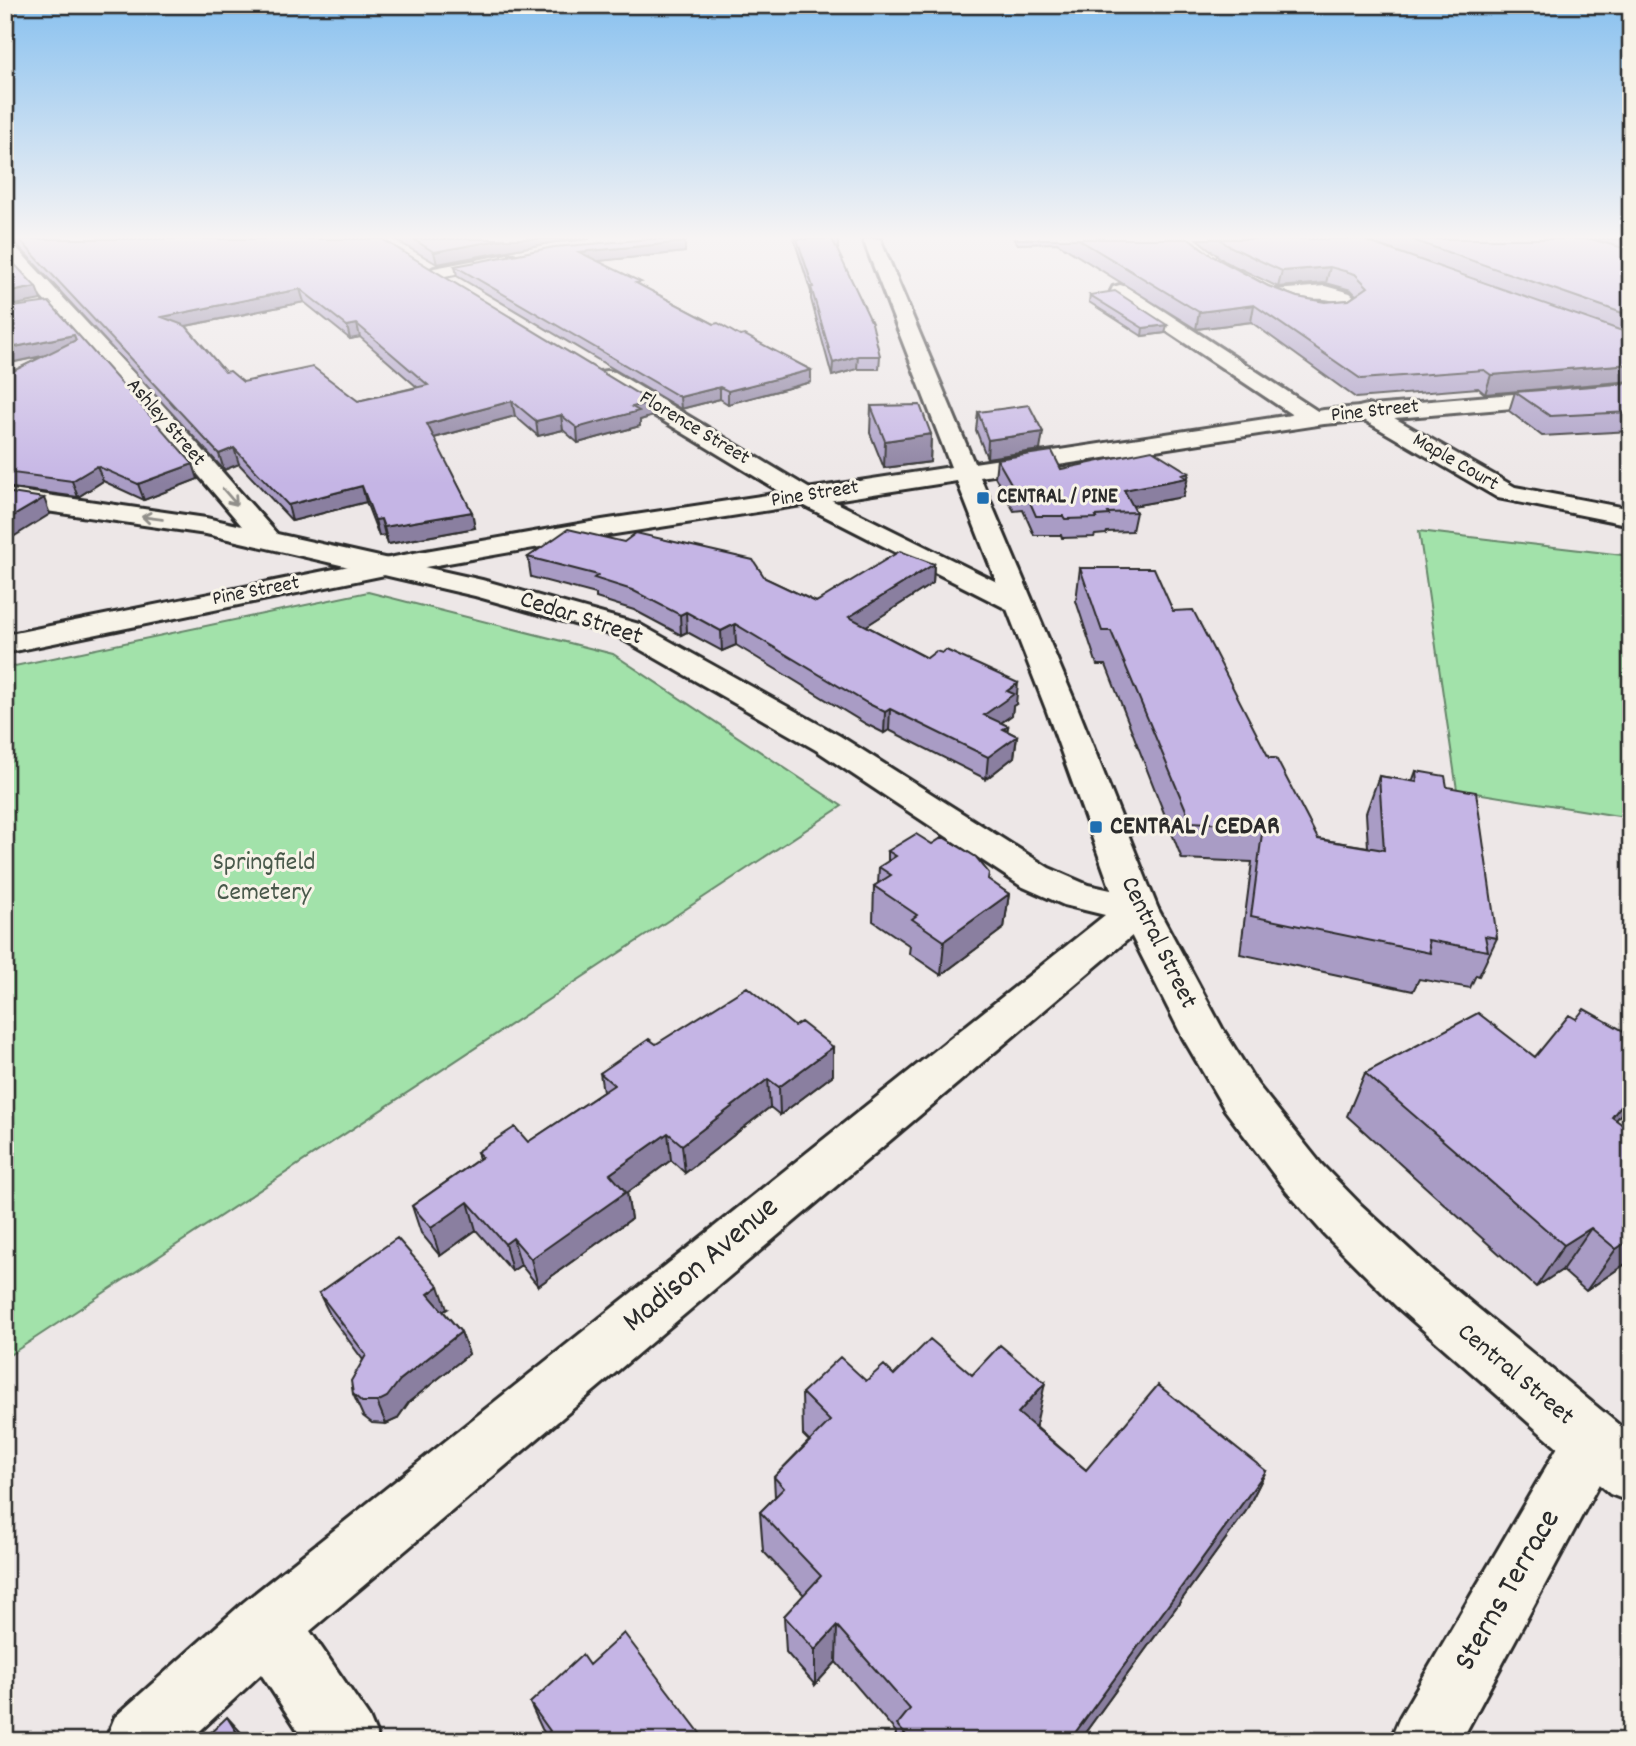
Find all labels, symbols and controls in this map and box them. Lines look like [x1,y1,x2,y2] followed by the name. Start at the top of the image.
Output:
[118,372,212,474] street label: Ashley Street
[633,384,755,474] street label: Florence Street
[1330,392,1421,432] street label: Pine Street
[1406,426,1504,500] street label: Maple Court
[769,473,861,517] street label: Pine Street
[997,483,1118,513] place label: CENTRAL / PINE
[222,488,238,506] one-way arrow
[975,490,991,506] marker: CENTRAL / PINE
[141,511,164,524] one-way arrow
[210,569,302,615] street label: Pine Street
[515,582,648,656] street label: Cedar Street
[1110,809,1280,846] place label: CENTRAL / CEDAR
[1088,819,1104,835] marker: CENTRAL / CEDAR
[212,845,316,912] park label: Springfield Cemetery
[1110,871,1206,1016] street label: Central Street
[614,1187,790,1345] street label: Madison Avenue
[1448,1315,1582,1435] street label: Central Street
[1444,1502,1574,1680] street label: Sterns Terrace

